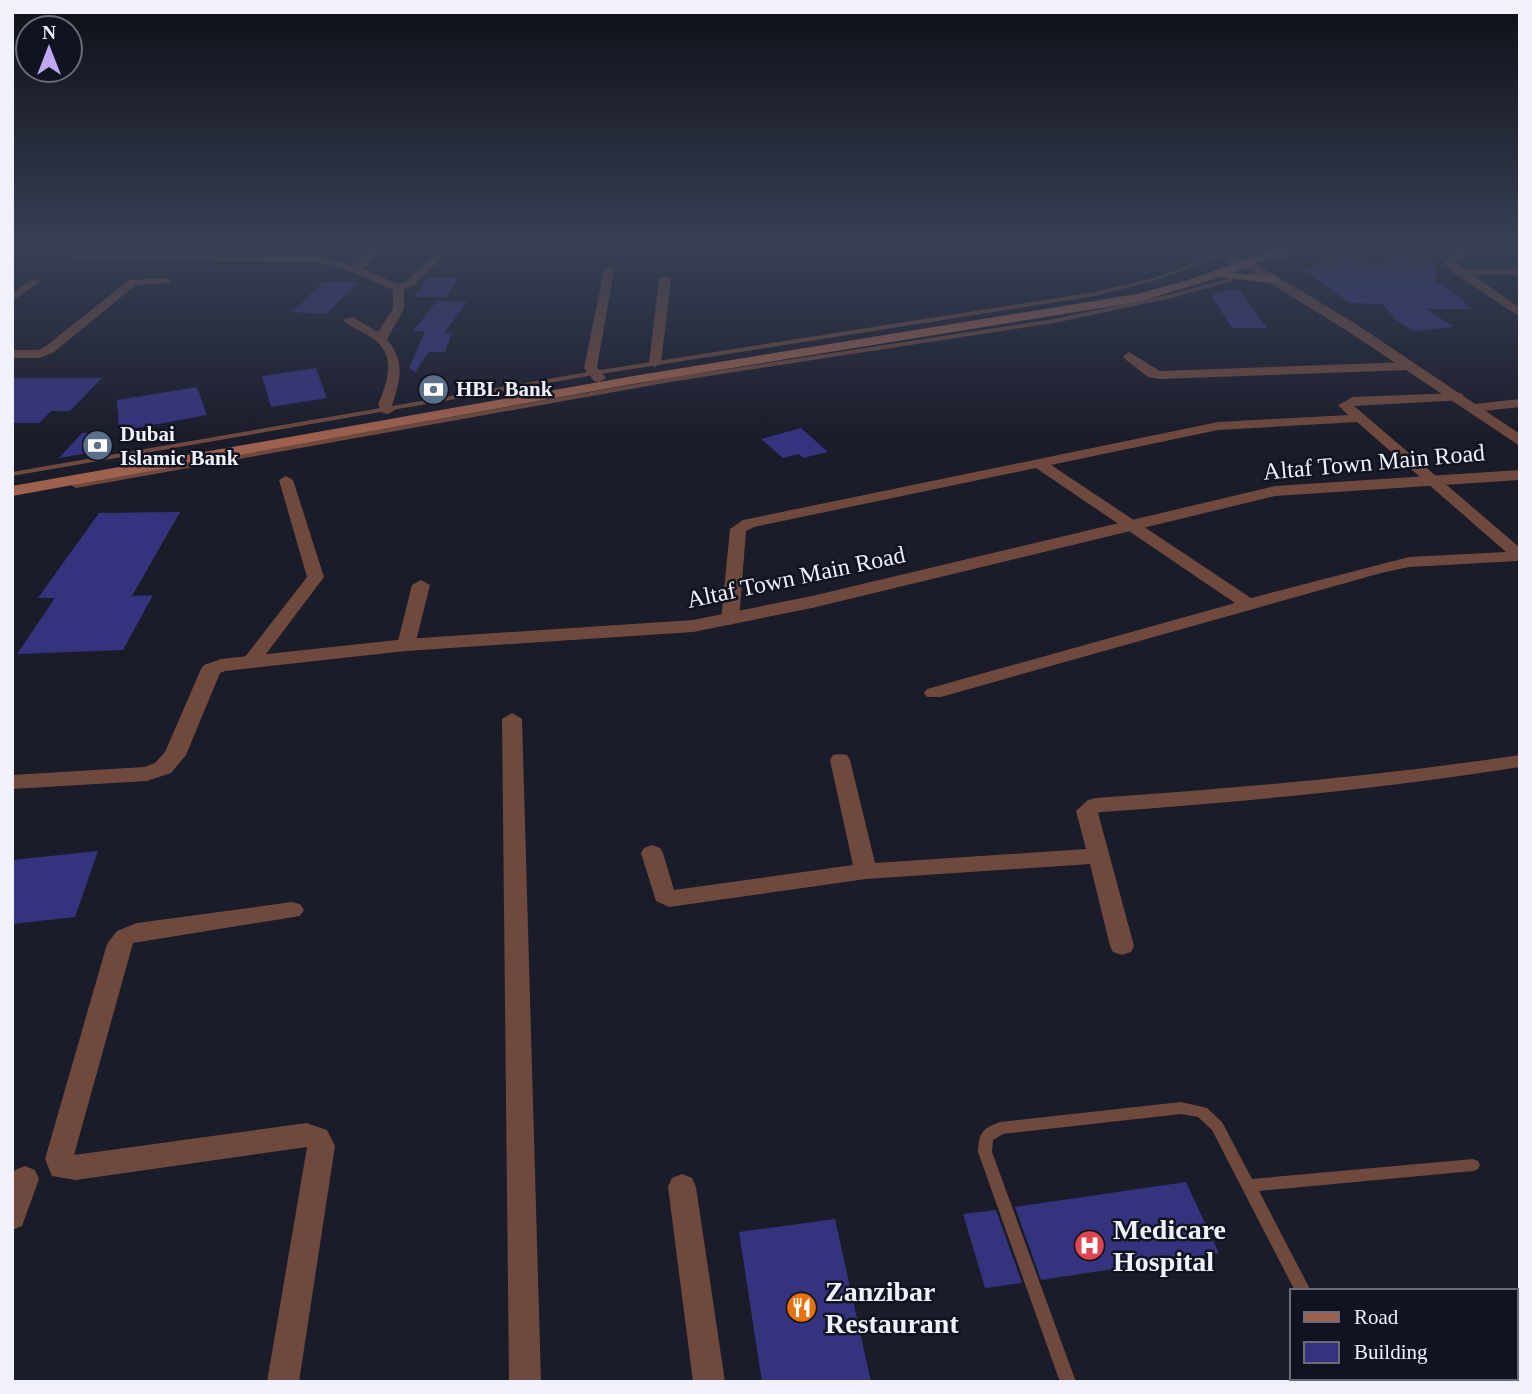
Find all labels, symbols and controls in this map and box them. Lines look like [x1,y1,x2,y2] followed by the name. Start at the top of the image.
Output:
[14,14,84,84] north arrow
[42,22,56,43] text: N
[416,372,450,406] bank icon: HBL Bank
[456,377,553,401] place label: HBL Bank
[120,422,239,470] place label: Dubai Islamic Bank
[80,429,114,463] bank icon: Dubai Islamic Bank
[1262,439,1486,485] street label: Altaf Town Main Road
[684,541,908,613] street label: Altaf Town Main Road
[1113,1214,1226,1277] place label: Medicare Hospital
[1073,1228,1107,1262] hospital icon: Medicare Hospital
[825,1276,959,1339] place label: Zanzibar Restaurant
[1290,1289,1518,1380] legend
[785,1290,819,1324] restaurant icon: Zanzibar Restaurant
[1354,1305,1399,1329] text: Road
[1354,1340,1428,1364] text: Building

